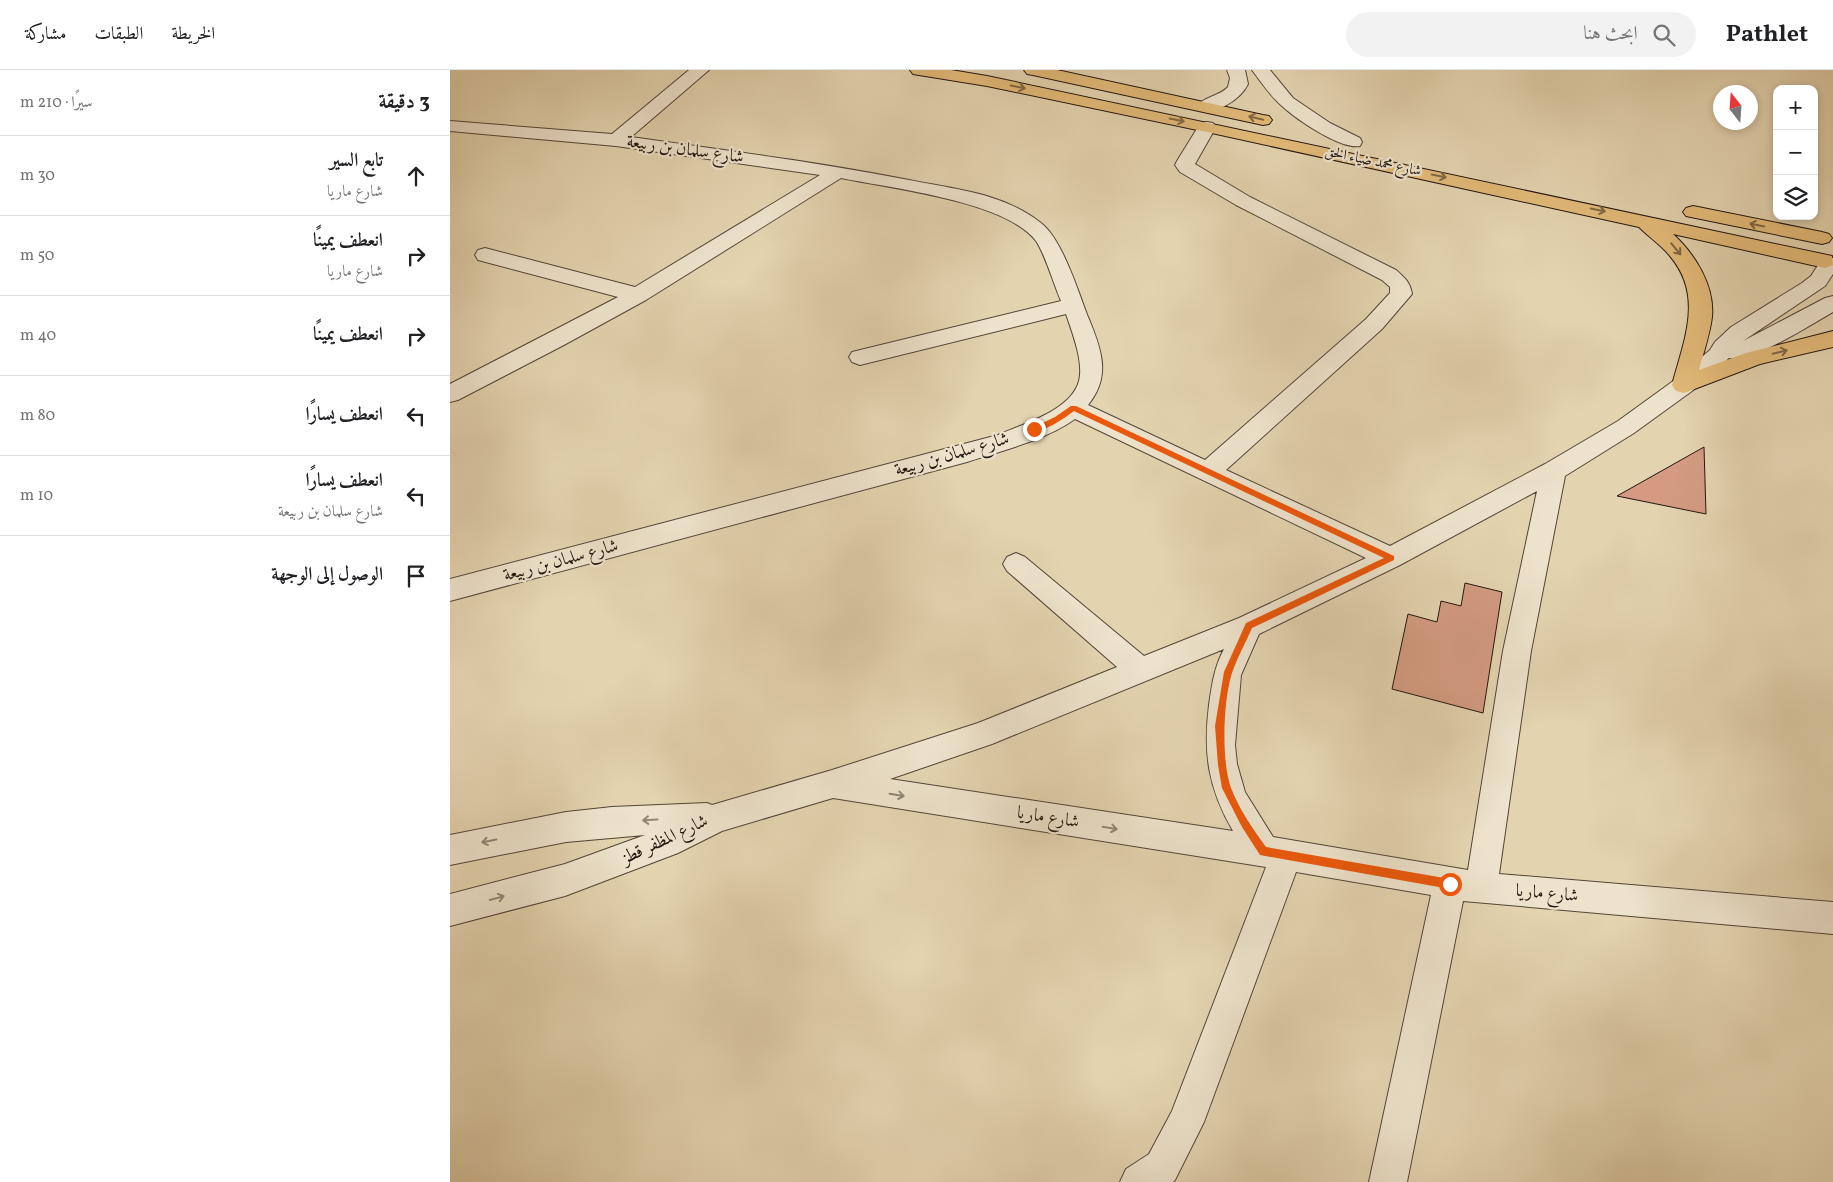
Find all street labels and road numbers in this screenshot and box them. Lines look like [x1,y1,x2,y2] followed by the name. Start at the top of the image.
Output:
[625,129,745,172] street label: شارع سلمان بن ربيعة
[1323,142,1423,183] street label: شارع محمد ضياء الحق
[892,427,1013,484] street label: شارع سلمان بن ربيعة
[501,534,622,589] street label: شارع سلمان بن ربيعة
[1015,801,1081,836] street label: شارع ماريا
[616,809,713,873] street label: شارع المظفر قطز
[1514,879,1579,910] street label: شارع ماريا

